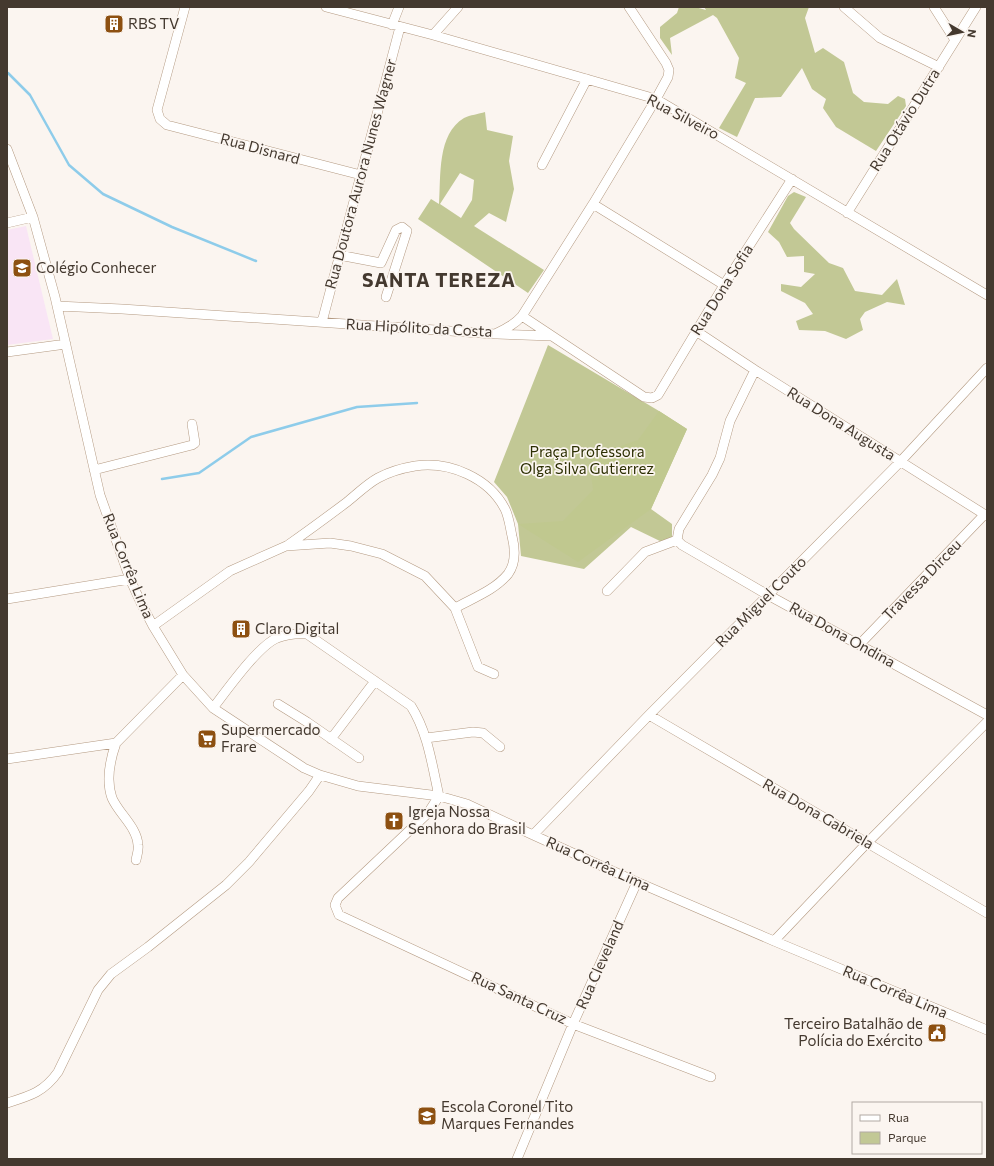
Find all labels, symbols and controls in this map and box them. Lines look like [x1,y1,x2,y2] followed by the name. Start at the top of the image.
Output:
[942,12,982,52] north arrow
[103,13,125,35] building icon: RBS TV
[128,14,179,32] place label: RBS TV
[965,29,979,39] text: N
[321,57,399,291] street label: Rua Doutora Aurora Nunes Wagner
[865,65,943,174] street label: Rua Otávio Dutra
[644,90,723,143] street label: Rua Silveiro
[219,129,302,167] street label: Rua Disnard
[686,241,756,338] street label: Rua Dona Sofia
[11,257,33,279] school or university icon: Colégio Conhecer
[36,258,156,276] place label: Colégio Conhecer
[362,268,516,291] district label: SANTA TEREZA
[345,314,493,340] street label: Rua Hipólito da Costa
[784,383,899,464] street label: Rua Dona Augusta
[520,442,654,477] park label: Praça Professora Olga Silva Gutierrez
[100,510,158,621] street label: Rua Corrêa Lima
[878,535,965,624] street label: Travessa Dirceu
[711,552,809,650] street label: Rua Miguel Couto
[786,598,899,671] street label: Rua Dona Ondina
[230,618,252,640] building icon: Claro Digital
[255,619,339,637] place label: Claro Digital
[221,720,321,755] place label: Supermercado Frare
[196,728,218,750] supermarket icon: Supermercado Frare
[760,774,877,852] street label: Rua Dona Gabriela
[408,802,526,837] place label: Igreja Nossa Senhora do Brasil
[383,810,405,832] church icon: Igreja Nossa Senhora do Brasil
[544,832,653,894] street label: Rua Corrêa Lima
[572,917,627,1012] street label: Rua Cleveland
[840,961,950,1021] street label: Rua Corrêa Lima
[469,967,570,1027] street label: Rua Santa Cruz
[784,1014,923,1049] place label: Terceiro Batalhão de Polícia do Exército
[926,1022,948,1044] public building icon: Terceiro Batalhão de Polícia do Exército
[441,1097,574,1132] place label: Escola Coronel Tito Marques Fernandes
[852,1102,982,1154] legend
[416,1105,438,1127] school or university icon: Escola Coronel Tito Marques Fernandes
[888,1110,909,1124] text: Rua
[888,1130,926,1144] text: Parque

